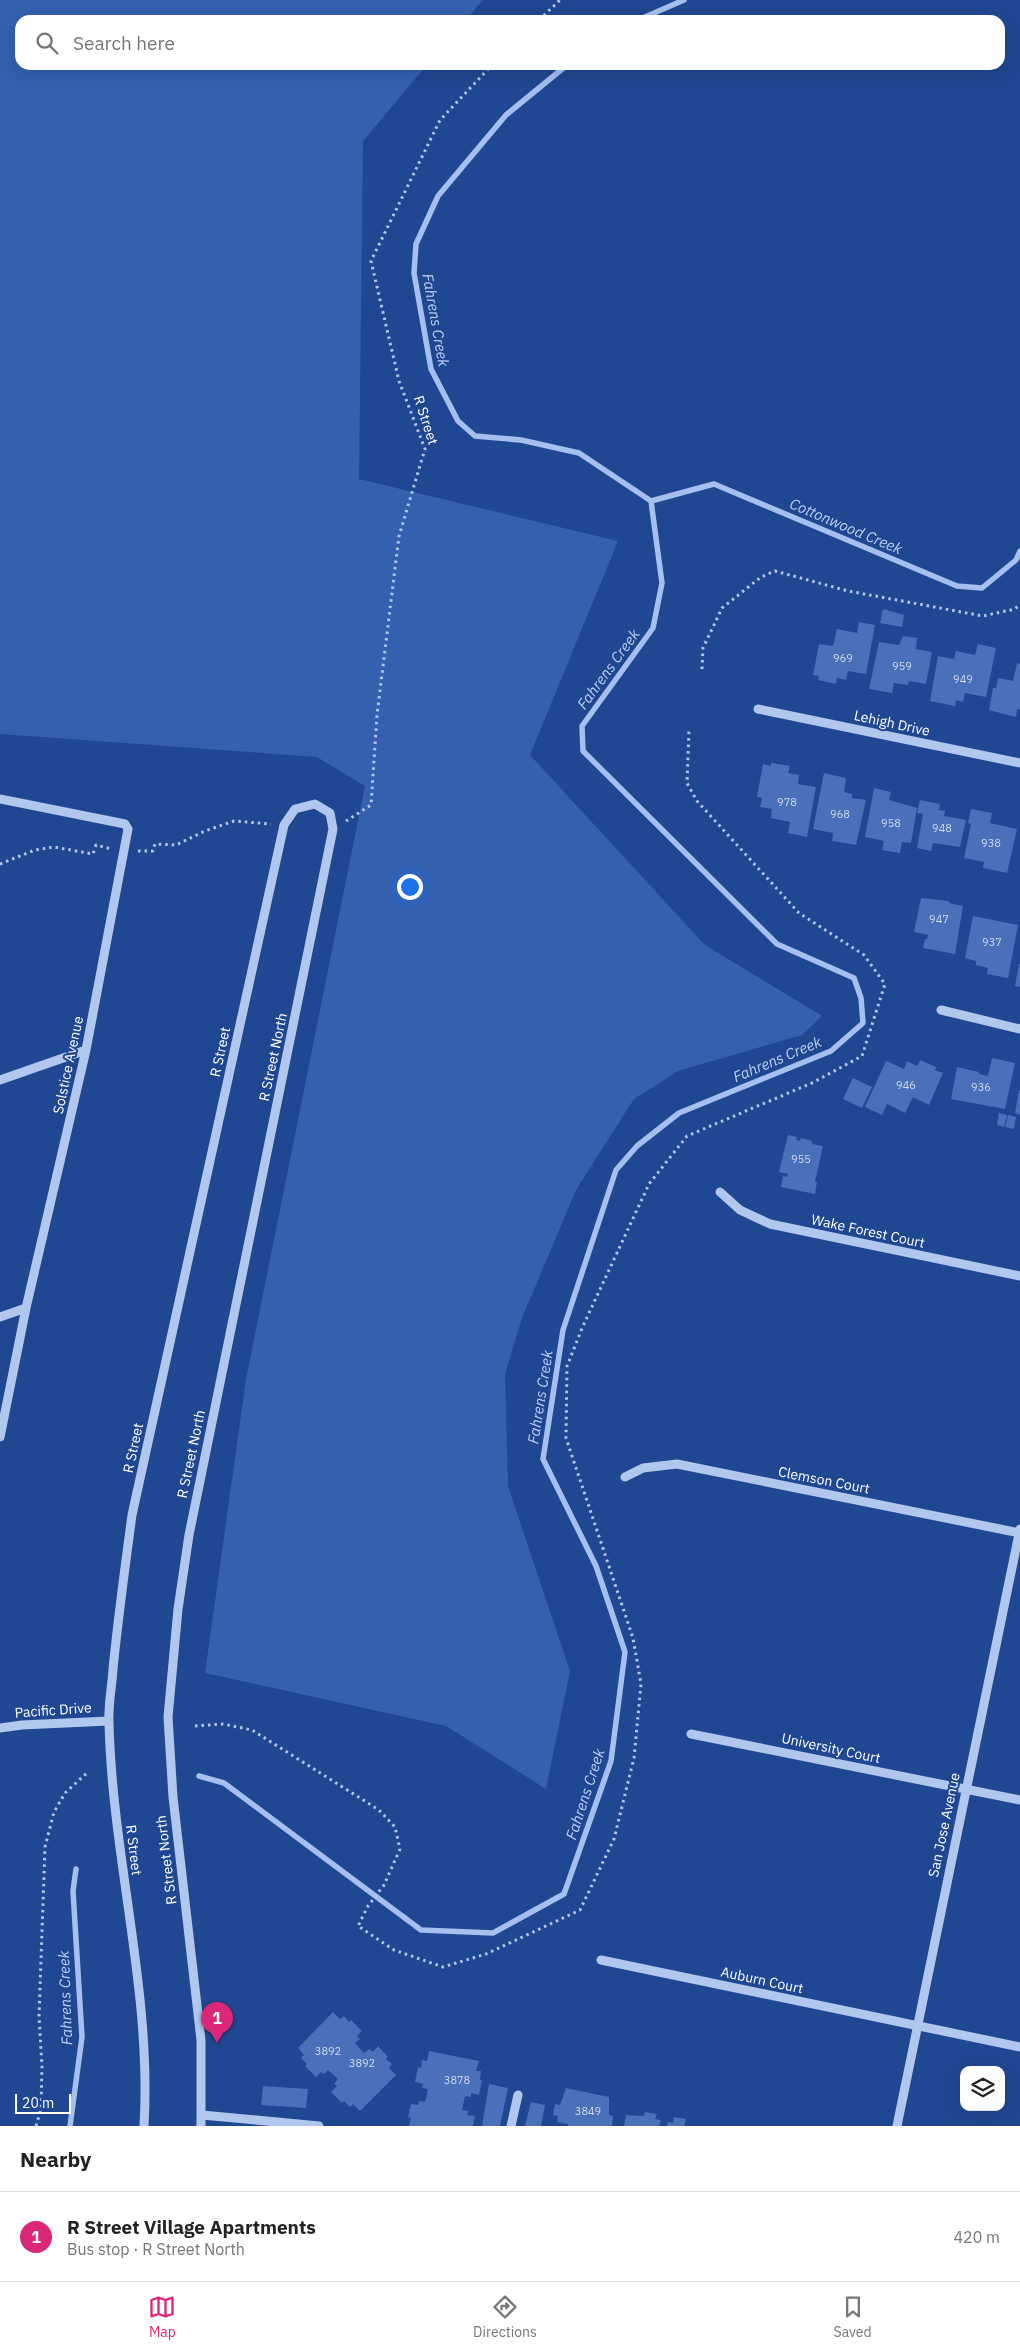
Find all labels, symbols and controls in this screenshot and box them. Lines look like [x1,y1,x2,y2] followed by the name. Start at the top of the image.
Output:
[15,15,1005,70] search box
[33,29,61,57] icon: search
[73,31,175,55] text: Search here
[418,272,454,368] water label: Fahrens Creek
[410,393,442,447] street label: R Street
[787,494,905,558] water label: Cottonwood Creek
[573,625,644,713] water label: Fahrens Creek
[833,651,853,665] house number: 969
[892,659,912,673] house number: 959
[953,672,973,686] house number: 949
[852,706,932,740] street label: Lehigh Drive
[777,795,797,809] house number: 978
[830,807,850,821] house number: 968
[881,816,901,830] house number: 958
[932,821,952,835] house number: 948
[981,836,1001,850] house number: 938
[397,874,423,900] your location
[929,912,949,926] house number: 947
[982,935,1002,949] house number: 937
[255,1011,291,1103] street label: R Street North
[49,1014,87,1116] street label: Solstice Avenue
[206,1025,234,1079] street label: R Street
[730,1032,824,1086] water label: Fahrens Creek
[896,1078,916,1092] house number: 946
[971,1080,991,1094] house number: 936
[791,1152,811,1166] house number: 955
[810,1210,926,1252] street label: Wake Forest Court
[523,1349,557,1445] water label: Fahrens Creek
[173,1408,209,1500] street label: R Street North
[119,1421,147,1475] street label: R Street
[777,1462,871,1498] street label: Clemson Court
[14,1698,92,1722] street label: Pacific Drive
[780,1729,882,1767] street label: University Court
[561,1746,609,1842] water label: Fahrens Creek
[924,1771,964,1879] street label: San Jose Avenue
[152,1814,180,1906] street label: R Street North
[122,1824,146,1876] street label: R Street
[54,1950,76,2046] water label: Fahrens Creek
[719,1962,805,1998] street label: Auburn Court
[201,2002,233,2043] pin: 1
[315,2044,341,2058] house number: 3892
[349,2056,375,2070] house number: 3892
[960,2066,1005,2111] map controls
[960,2066,1005,2111] button: layers
[444,2073,470,2087] house number: 3878
[15,2091,71,2114] scale bar
[22,2094,54,2112] text: 20 m
[575,2104,601,2118] house number: 3849
[20,2145,91,2173] text: Nearby
[67,2215,316,2239] text: R Street Village Apartments
[31,2227,41,2247] text: 1
[953,2227,1000,2247] text: 420 m
[67,2239,245,2259] text: Bus stop · R Street North
[148,2293,176,2341] tab: Map
[473,2293,537,2341] tab: Directions
[834,2293,872,2341] tab: Saved

